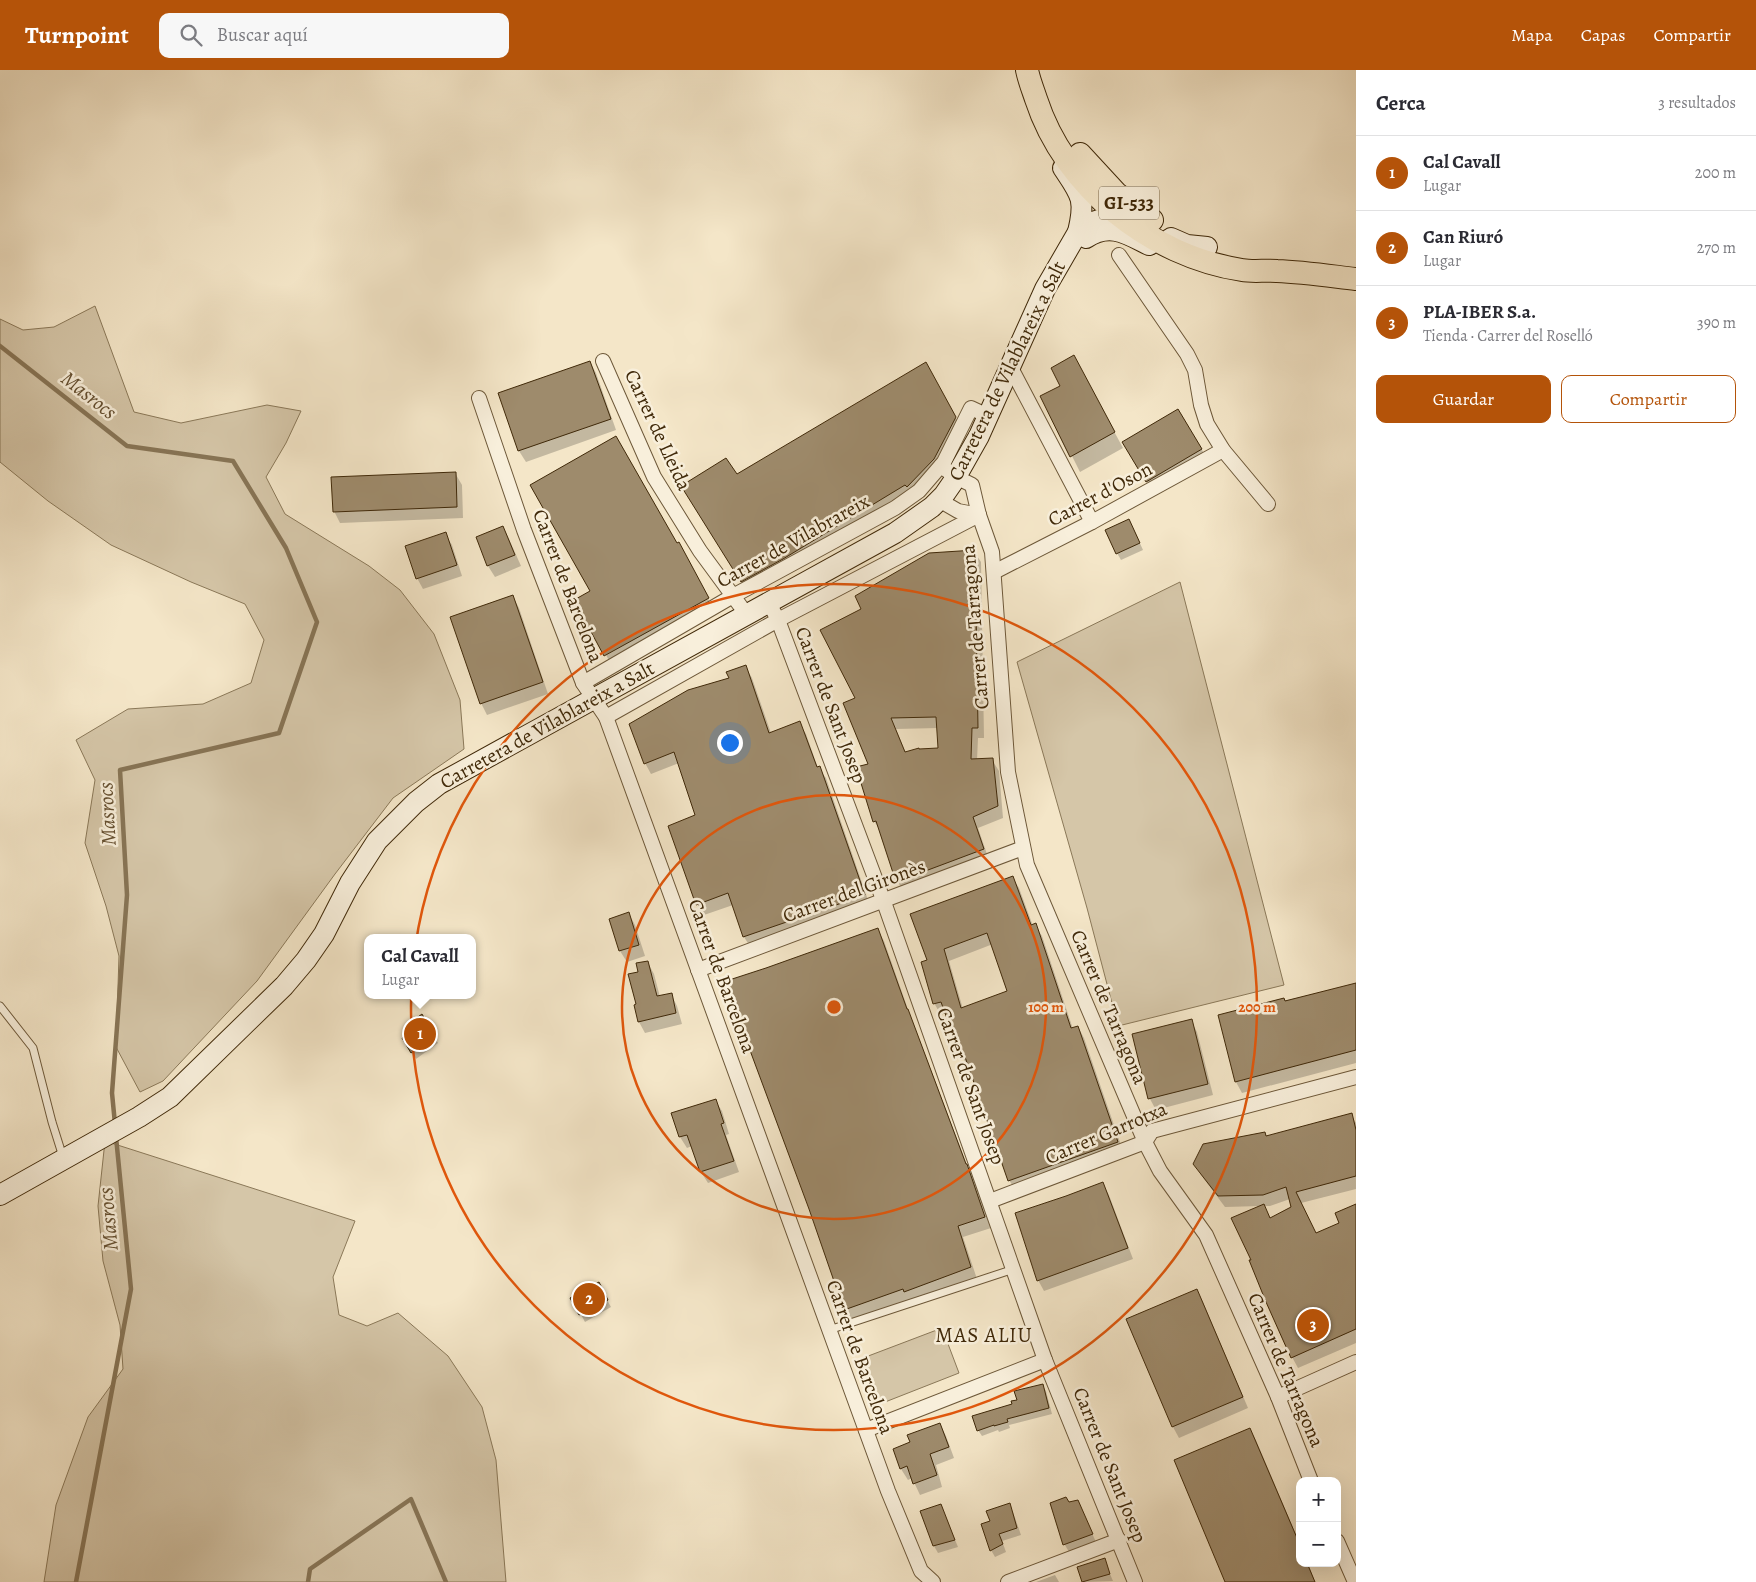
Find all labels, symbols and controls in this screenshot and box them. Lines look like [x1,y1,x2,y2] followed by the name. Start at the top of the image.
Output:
[159,13,509,58] search box
[25,19,129,51] text: Turnpoint
[177,21,205,49] icon: search
[217,22,308,48] text: Buscar aquí
[1511,23,1553,47] text: Mapa
[1581,23,1625,47] text: Capas
[1653,23,1731,47] text: Compartir
[1376,89,1426,117] text: Cerca
[1658,92,1736,114] text: 3 resultados
[1423,149,1501,175] text: Cal Cavall
[1389,162,1395,184] text: 1
[1695,162,1736,184] text: 200 m
[1423,175,1461,197] text: Lugar
[1099,186,1159,220] road number: GI-533
[1423,224,1503,250] text: Can Riuró
[1388,237,1396,259] text: 2
[1697,237,1736,259] text: 270 m
[1423,250,1461,272] text: Lugar
[942,256,1072,485] street label: Carretera de Vilablareix a Salt
[1423,299,1536,325] text: PLA-IBER S.a.
[1389,312,1395,334] text: 3
[1697,312,1736,334] text: 390 m
[1423,325,1593,347] text: Tienda · Carrer del Roselló
[55,364,123,426] water label: Masrocs
[618,365,698,496] street label: Carrer de Lleida
[1376,375,1551,423] button: Guardar
[1561,375,1736,423] button: Compartir
[1043,455,1157,533] street label: Carrer d'Oson
[712,488,875,594] street label: Carrer de Vilabrareix
[526,505,610,667] street label: Carrer de Barcelona
[954,543,996,710] street label: Carrer de Tarragona
[789,623,873,787] street label: Carrer de Sant Josep
[435,655,659,795] street label: Carretera de Vilablareix a Salt
[717,730,743,756] your location
[91,782,123,846] water label: Masrocs
[779,853,929,929] street label: Carrer del Gironès
[682,895,763,1057] street label: Carrer de Barcelona
[1064,926,1154,1089] street label: Carrer de Tarragona
[364,934,476,999] popup
[381,943,459,969] text: Cal Cavall
[381,969,419,991] text: Lugar
[1028,997,1064,1017] text: 100 m
[1238,997,1276,1017] text: 200 m
[825,998,843,1016] centre of rings
[930,1004,1012,1168] street label: Carrer de Sant Josep
[404,1015,436,1053] pin: 1
[1041,1095,1172,1171] street label: Carrer Garrotxa
[91,1186,125,1252] water label: Masrocs
[820,1276,901,1438] street label: Carrer de Barcelona
[573,1280,605,1318] pin: 2
[1241,1289,1331,1452] street label: Carrer de Tarragona
[1297,1306,1329,1344] pin: 3
[935,1321,1033,1349] district label: MAS ALIU
[1066,1383,1154,1547] street label: Carrer de Sant Josep
[1296,1477,1341,1567] map controls
[1296,1477,1341,1522] button: +
[1296,1522,1341,1567] button: −

